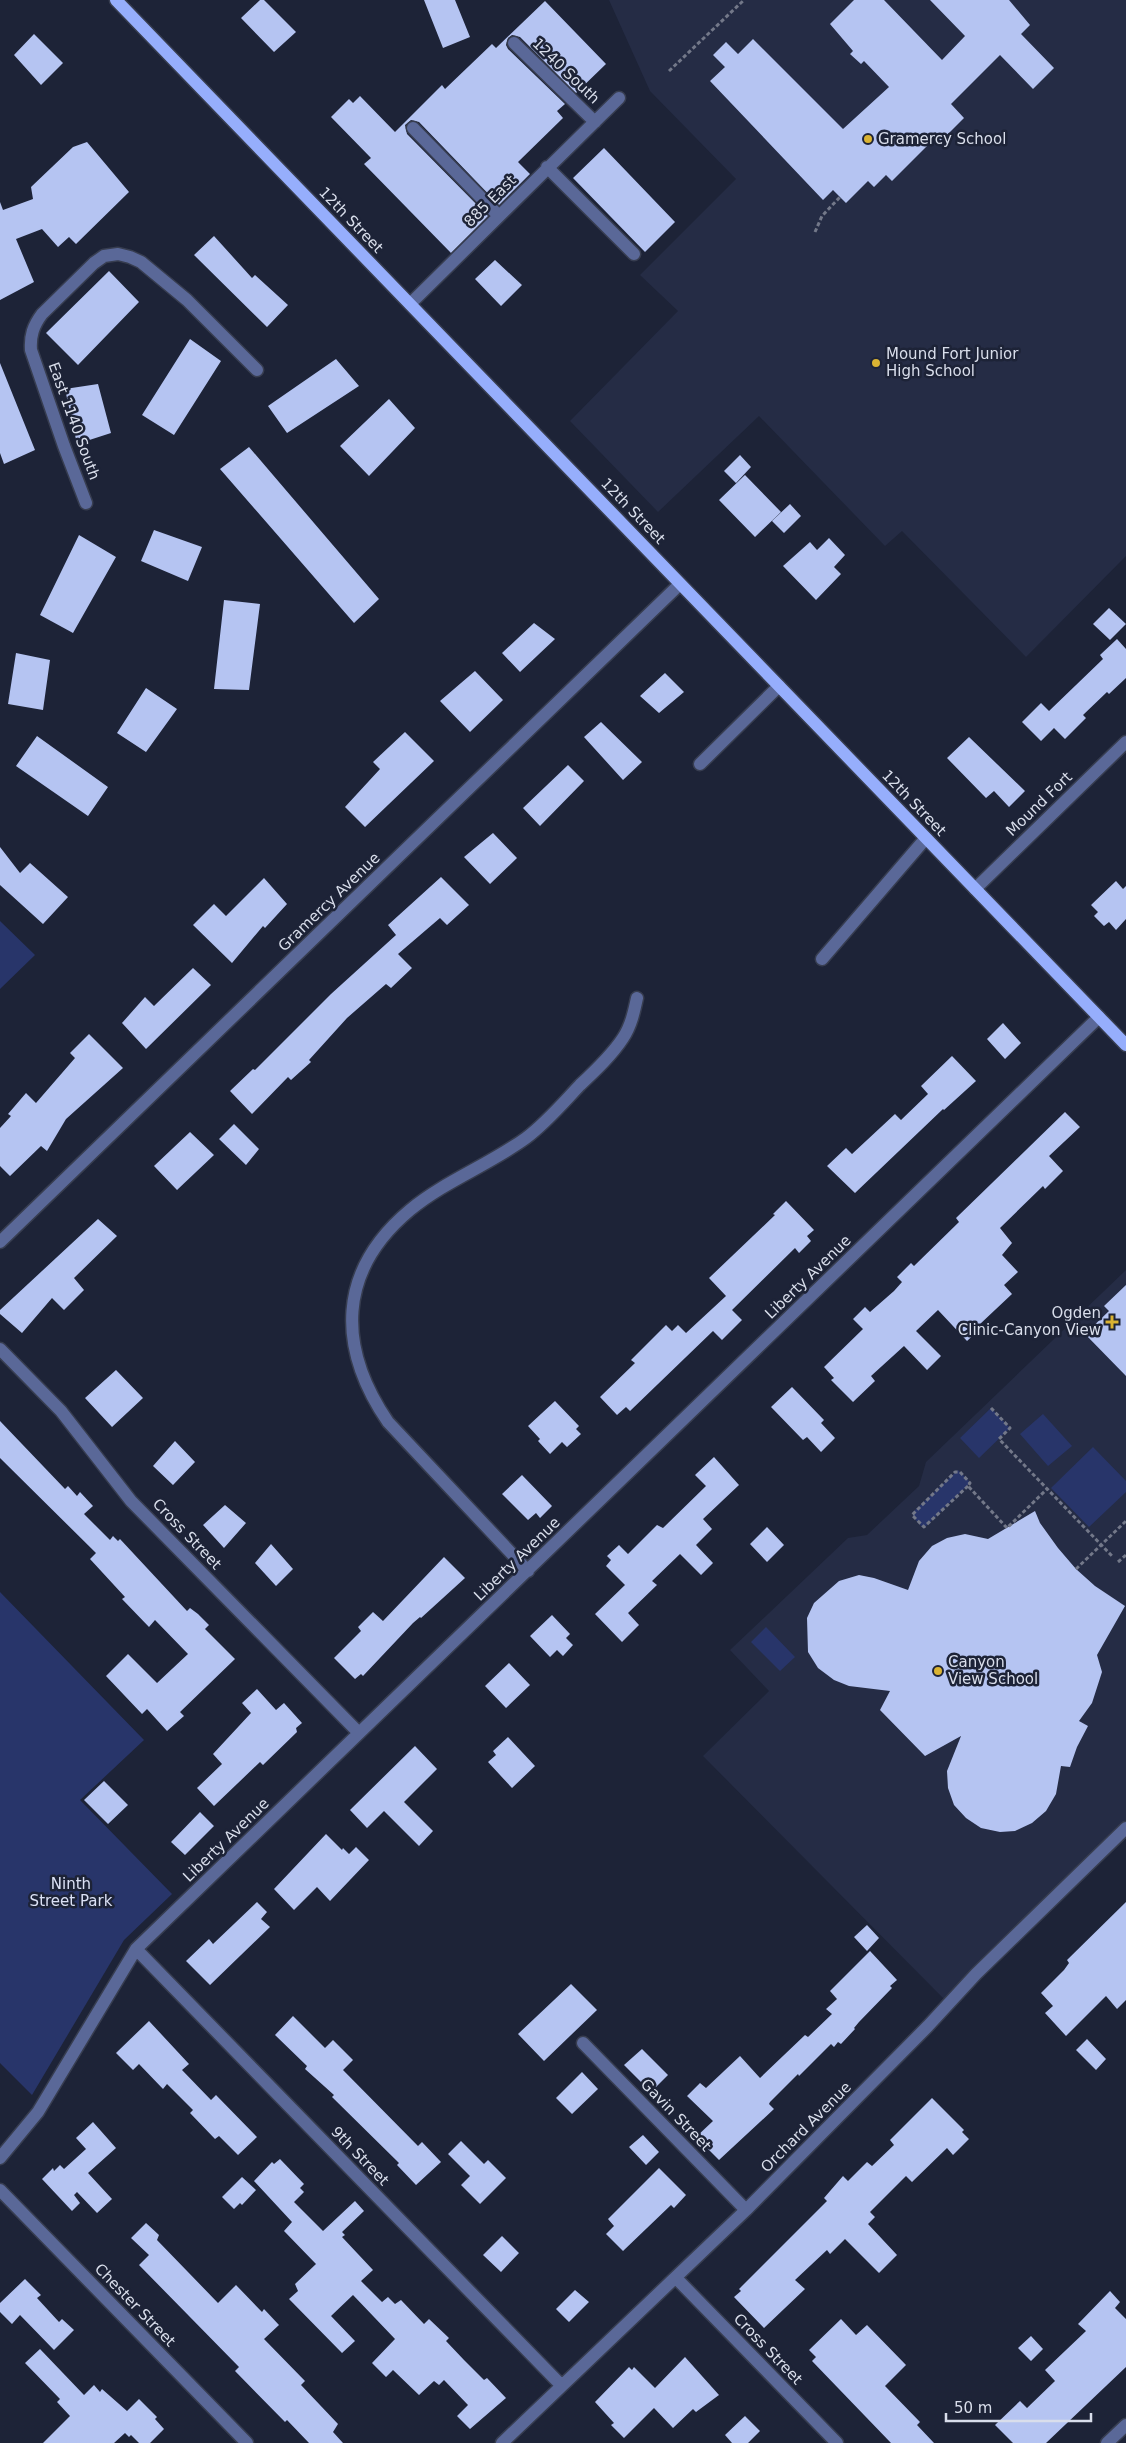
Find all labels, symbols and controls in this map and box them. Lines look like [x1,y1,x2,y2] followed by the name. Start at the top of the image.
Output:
[529,34,603,108] street label: 1240 South
[878,130,1006,148] place label: Gramercy School
[862,133,874,145] marker: Gramercy School
[460,171,520,231] street label: 885 East
[315,183,387,257] street label: 12th Street
[886,345,1019,380] place label: Mound Fort Junior High School
[870,357,882,369] marker: Mound Fort Junior High School
[44,360,104,482] street label: East 1140 South
[597,474,669,548] street label: 12th Street
[878,766,950,840] street label: 12th Street
[1002,768,1076,840] street label: Mound Fort
[274,849,384,955] street label: Gramercy Avenue
[761,1231,855,1323] street label: Liberty Avenue
[958,1304,1101,1339] place label: Ogden Clinic-Canyon View
[1105,1315,1119,1329] marker: Ogden Clinic-Canyon View
[149,1495,225,1573] street label: Cross Street
[470,1513,564,1605] street label: Liberty Avenue
[948,1653,1038,1688] place label: Canyon View School
[932,1665,944,1677] marker: Canyon View School
[179,1794,273,1886] street label: Liberty Avenue
[30,1875,113,1910] park label: Ninth Street Park
[637,2075,715,2155] street label: Gavin Street
[757,2078,855,2176] street label: Orchard Avenue
[327,2123,393,2189] street label: 9th Street
[91,2260,179,2350] street label: Chester Street
[730,2310,806,2388] street label: Cross Street
[946,2390,1091,2422] scale bar
[954,2399,992,2417] text: 50 m

